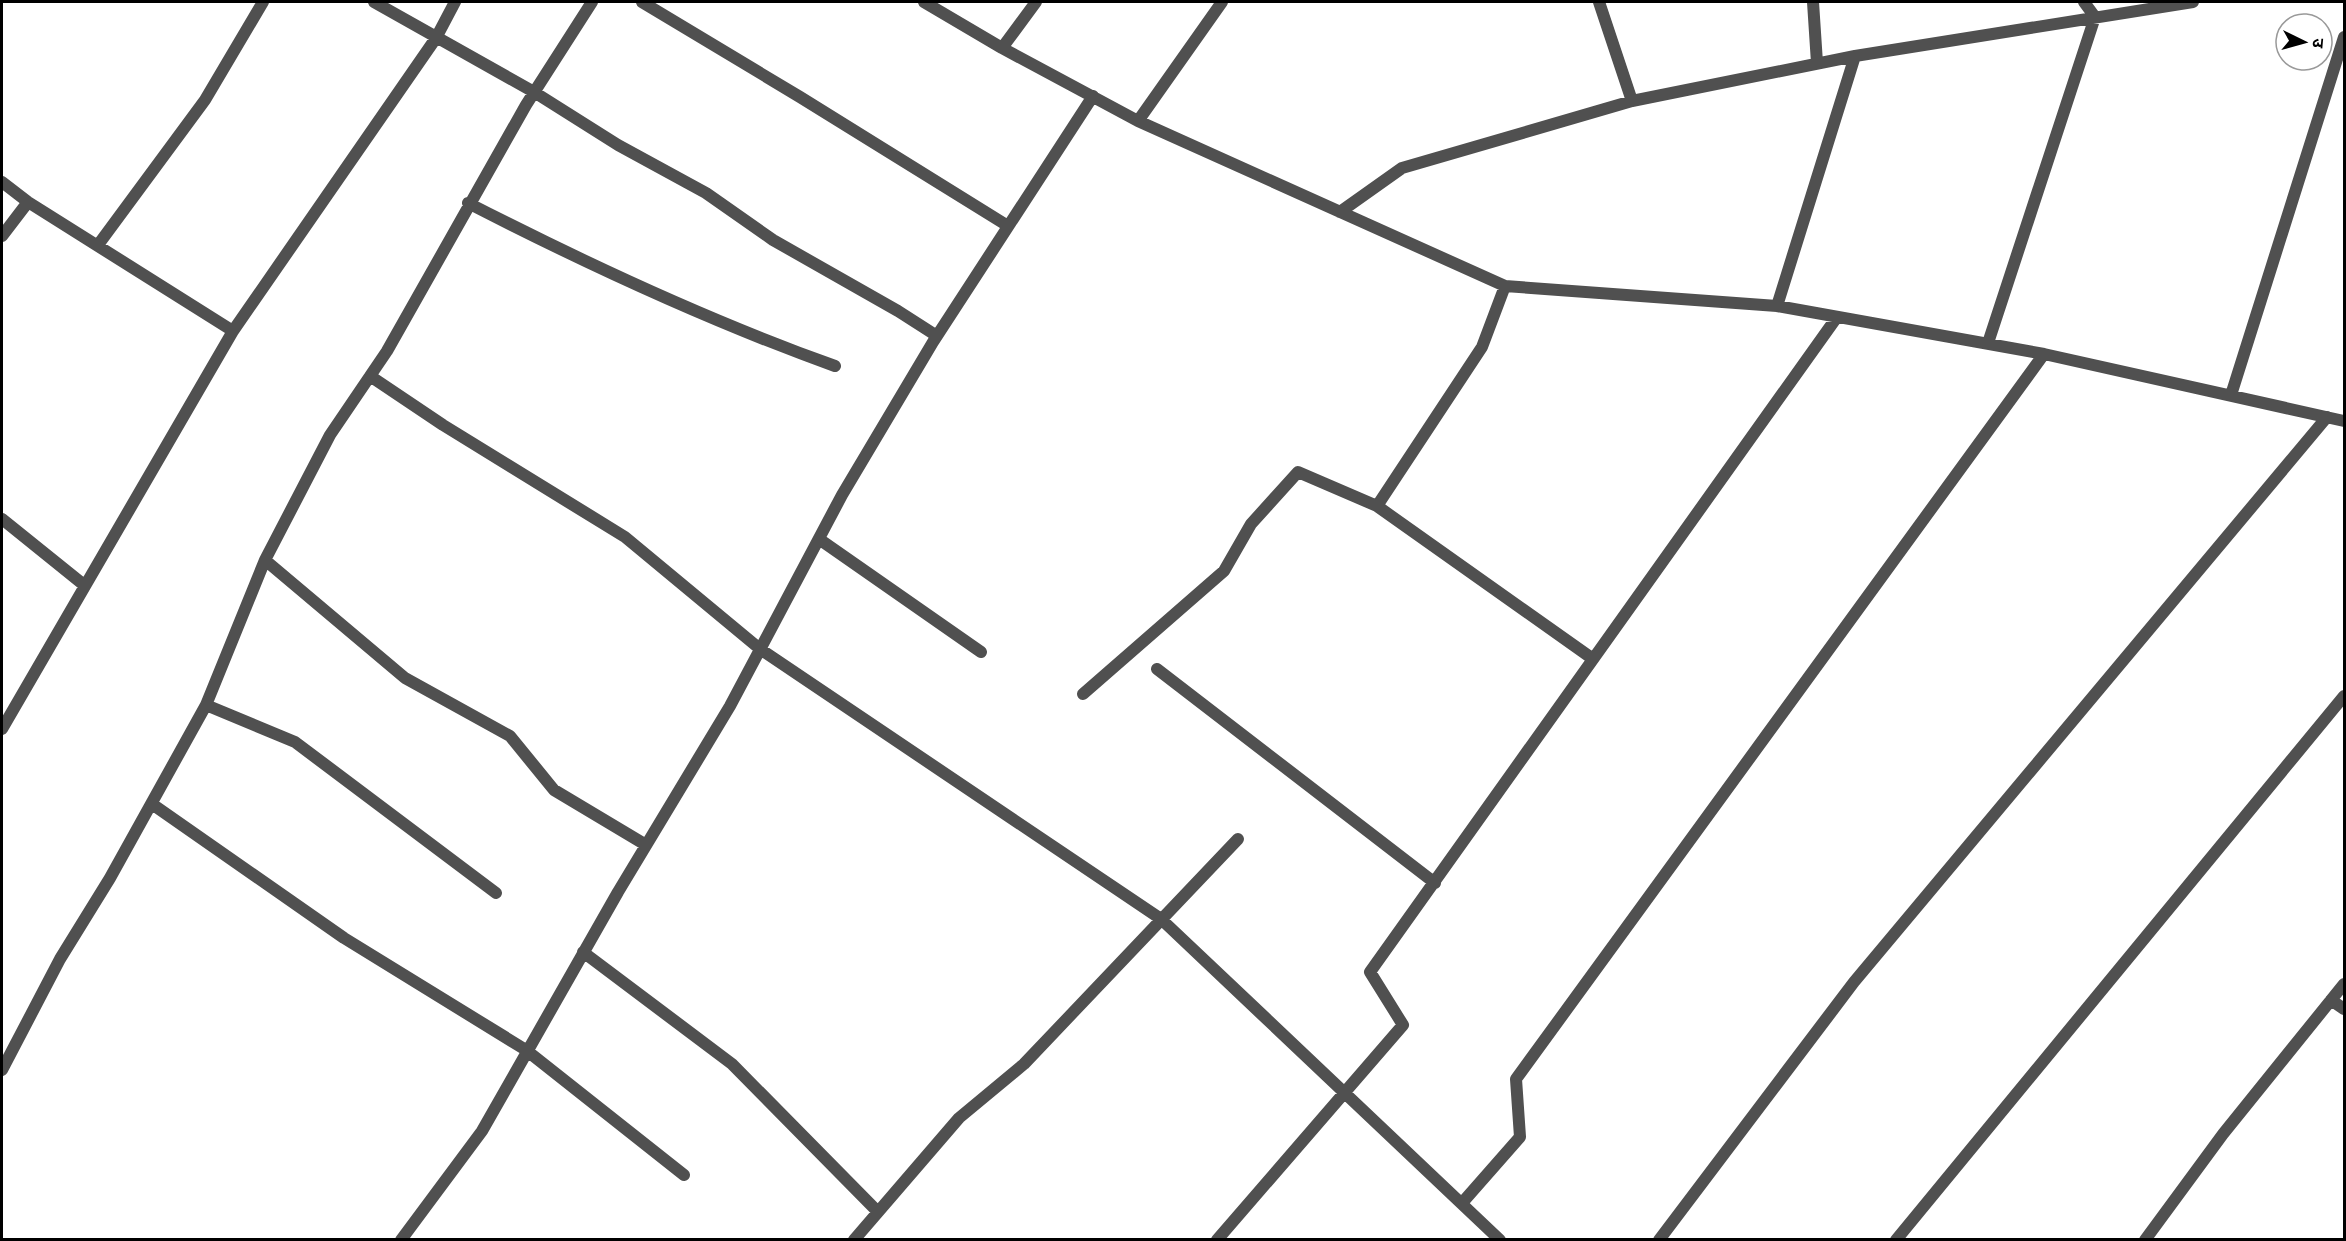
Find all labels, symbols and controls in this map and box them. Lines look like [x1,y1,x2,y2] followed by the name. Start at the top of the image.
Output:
[2274,12,2334,72] north arrow
[2309,38,2328,49] text: उ

